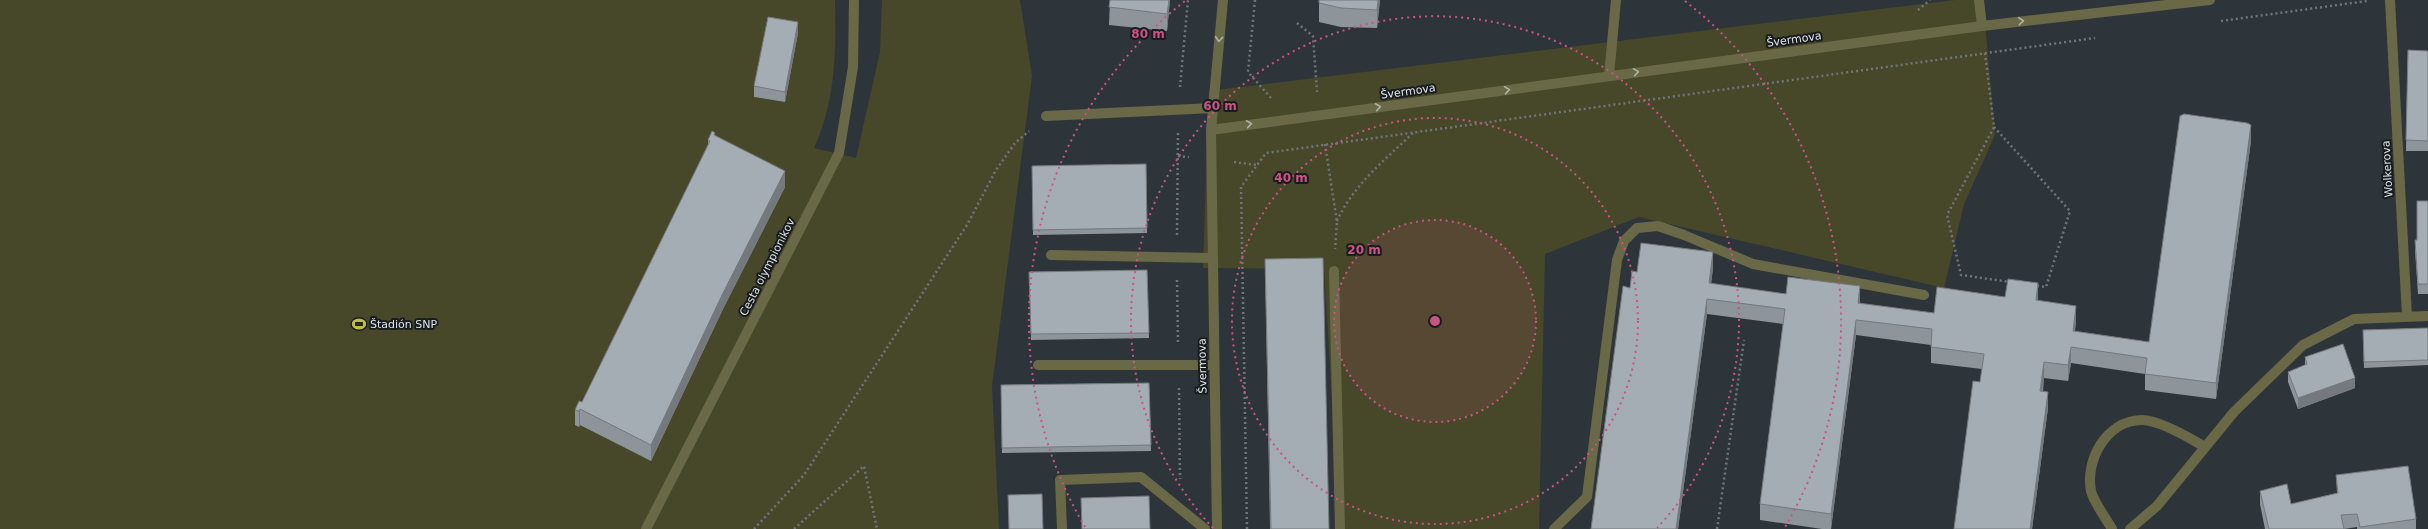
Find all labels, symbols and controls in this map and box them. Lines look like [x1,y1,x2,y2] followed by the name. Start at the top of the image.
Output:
[2018,17,2024,26] one-way arrow
[1131,27,1165,41] text: 80 m
[1766,29,1822,50] street label: Švermova
[1215,36,1224,42] one-way arrow
[1633,68,1639,77] one-way arrow
[1380,81,1436,102] street label: Švermova
[1504,85,1510,94] one-way arrow
[1203,99,1237,113] text: 60 m
[1375,103,1381,112] one-way arrow
[1246,120,1252,129] one-way arrow
[2380,140,2395,198] street label: Wolkerova
[1274,171,1308,185] text: 40 m
[737,216,798,318] street label: Cesta olympionikov
[1347,243,1381,257] text: 20 m
[1428,314,1442,328] centre of rings
[351,316,367,332] sports icon: Štadión SNP
[370,318,437,331] place label: Štadión SNP
[1196,338,1209,394] street label: Švermova

